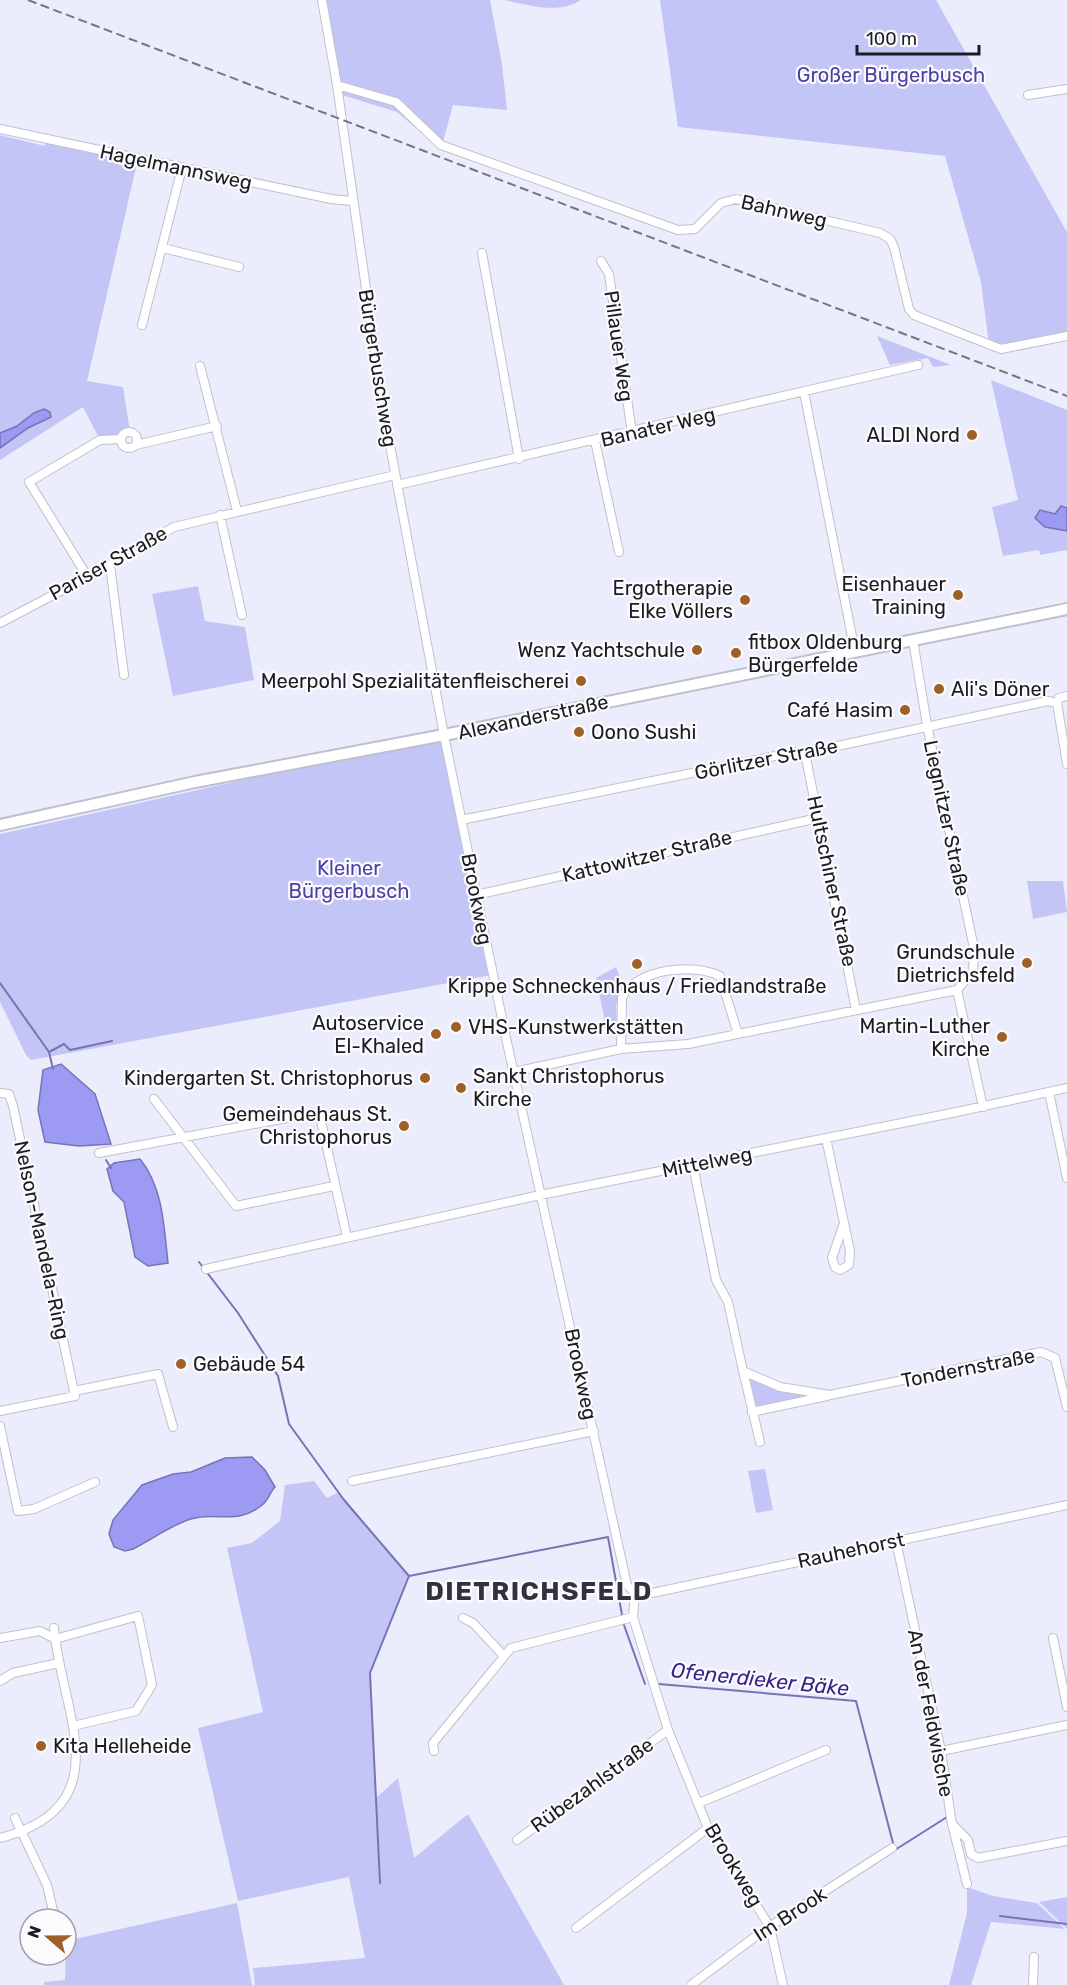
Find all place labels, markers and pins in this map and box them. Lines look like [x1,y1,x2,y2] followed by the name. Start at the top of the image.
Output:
[867,423,960,447] place label: ALDI Nord
[965,428,979,442] marker: ALDI Nord
[841,572,946,619] place label: Eisenhauer Training
[613,576,733,623] place label: Ergotherapie Elke Völlers
[951,588,965,602] marker: Eisenhauer Training
[738,593,752,607] marker: Ergotherapie Elke Völlers
[748,630,902,677] place label: fitbox Oldenburg Bürgerfelde
[517,638,685,662] place label: Wenz Yachtschule
[690,643,704,657] marker: Wenz Yachtschule
[729,646,743,660] marker: fitbox Oldenburg Bürgerfelde
[261,669,569,693] place label: Meerpohl Spezialitätenfleischerei
[574,674,588,688] marker: Meerpohl Spezialitätenfleischerei
[951,677,1050,701] place label: Ali's Döner
[932,682,946,696] marker: Ali's Döner
[787,698,893,722] place label: Café Hasim
[898,703,912,717] marker: Café Hasim
[591,720,696,744] place label: Oono Sushi
[572,725,586,739] marker: Oono Sushi
[896,940,1015,987] place label: Grundschule Dietrichsfeld
[1020,956,1034,970] marker: Grundschule Dietrichsfeld
[630,957,644,971] marker: Krippe Schneckenhaus / Friedlandstraße
[448,974,826,998] place label: Krippe Schneckenhaus / Friedlandstraße
[312,1011,424,1058] place label: Autoservice El-Khaled
[859,1014,990,1061] place label: Martin-Luther Kirche
[468,1015,684,1039] place label: VHS-Kunstwerkstätten
[449,1020,463,1034] marker: VHS-Kunstwerkstätten
[429,1027,443,1041] marker: Autoservice El-Khaled
[995,1030,1009,1044] marker: Martin-Luther Kirche
[473,1064,665,1111] place label: Sankt Christophorus Kirche
[124,1066,413,1090] place label: Kindergarten St. Christophorus
[418,1071,432,1085] marker: Kindergarten St. Christophorus
[454,1081,468,1095] marker: Sankt Christophorus Kirche
[222,1102,392,1149] place label: Gemeindehaus St. Christophorus
[397,1119,411,1133] marker: Gemeindehaus St. Christophorus
[193,1352,305,1376] place label: Gebäude 54
[174,1357,188,1371] marker: Gebäude 54
[53,1734,191,1758] place label: Kita Helleheide
[34,1739,48,1753] marker: Kita Helleheide

